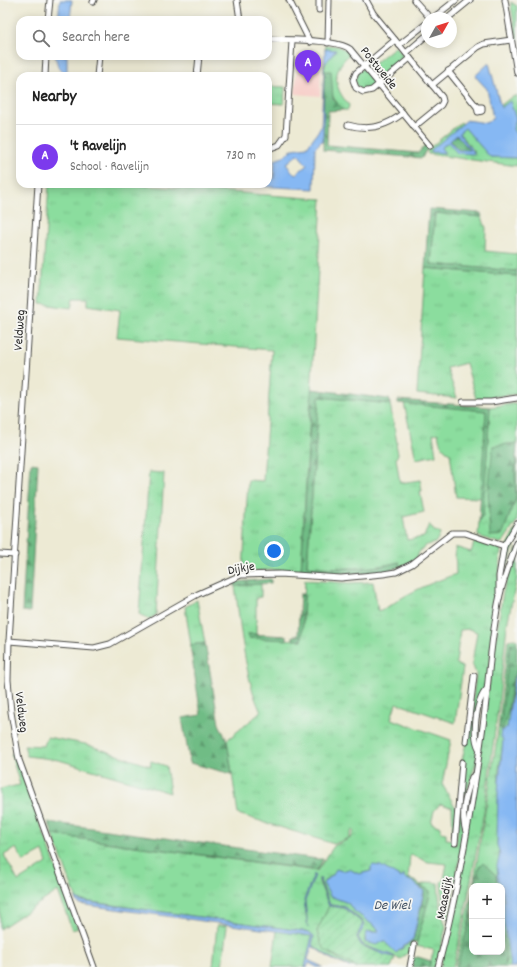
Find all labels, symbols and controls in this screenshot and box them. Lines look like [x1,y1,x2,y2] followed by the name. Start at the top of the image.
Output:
[421,12,457,48] north arrow
[16,16,272,60] search box
[30,27,52,49] icon: search
[62,27,130,49] text: Search here
[355,43,401,94] street label: Postweide
[295,50,321,83] pin: A
[32,86,76,110] text: Nearby
[70,136,126,158] text: 't Ravelijn
[41,147,49,166] text: A
[226,147,256,166] text: 730 m
[70,158,149,177] text: School · Ravelijn
[10,309,31,351] street label: Veldweg
[264,541,284,561] your location
[227,558,257,581] street label: Dijkje
[9,691,32,734] street label: Veldweg
[432,876,459,921] street label: Maasdijk
[469,883,505,955] map controls
[469,883,505,919] button: +
[374,896,412,916] water label: De Wiel
[469,919,505,955] button: −

